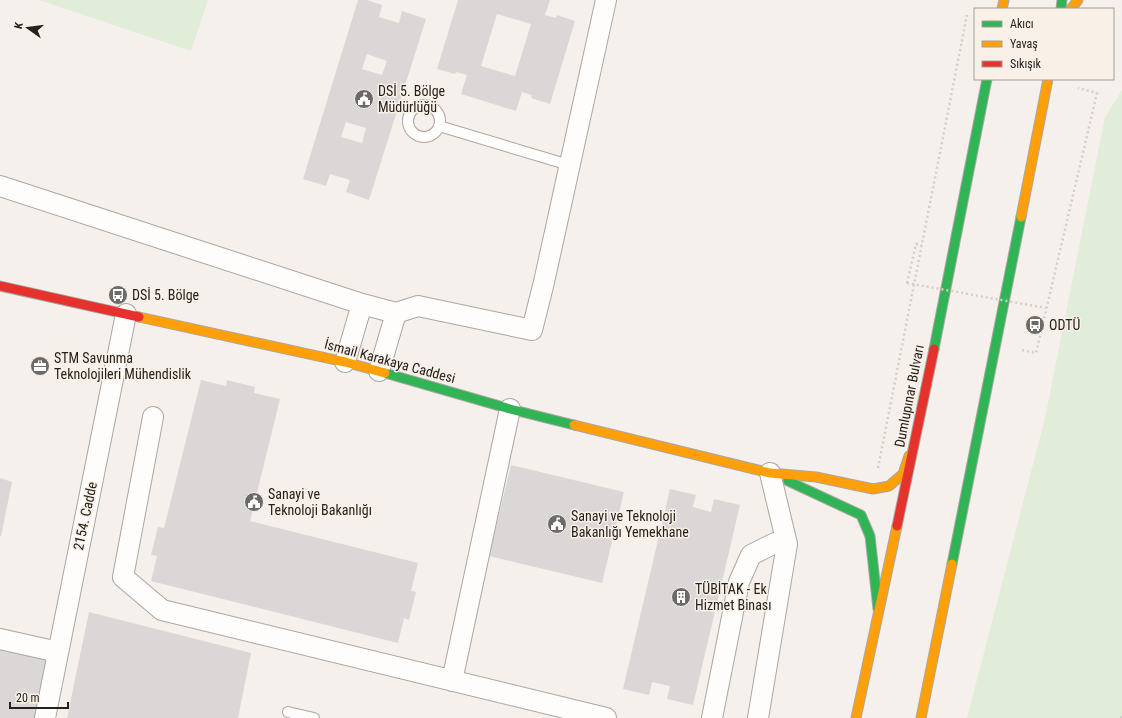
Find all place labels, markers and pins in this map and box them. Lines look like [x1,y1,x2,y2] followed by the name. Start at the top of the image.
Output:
[378,83,446,115] place label: DSİ 5. Bölge Müdürlüğü
[353,88,375,110] public building icon: DSİ 5. Bölge Müdürlüğü
[107,284,129,306] bus stop icon: DSİ 5. Bölge
[132,287,200,303] place label: DSİ 5. Bölge
[1024,314,1046,336] bus stop icon: ODTÜ
[1049,317,1081,333] place label: ODTÜ
[54,350,192,382] place label: STM Savunma Teknolojileri Mühendislik
[29,355,51,377] office icon: STM Savunma Teknolojileri Mühendislik
[268,486,372,518] place label: Sanayi ve Teknoloji Bakanlığı
[243,491,265,513] public building icon: Sanayi ve Teknoloji Bakanlığı
[571,508,689,540] place label: Sanayi ve Teknoloji Bakanlığı Yemekhane
[546,513,568,535] public building icon: Sanayi ve Teknoloji Bakanlığı Yemekhane
[695,581,772,613] place label: TÜBİTAK - Ek Hizmet Binası
[670,586,692,608] building icon: TÜBİTAK - Ek Hizmet Binası

